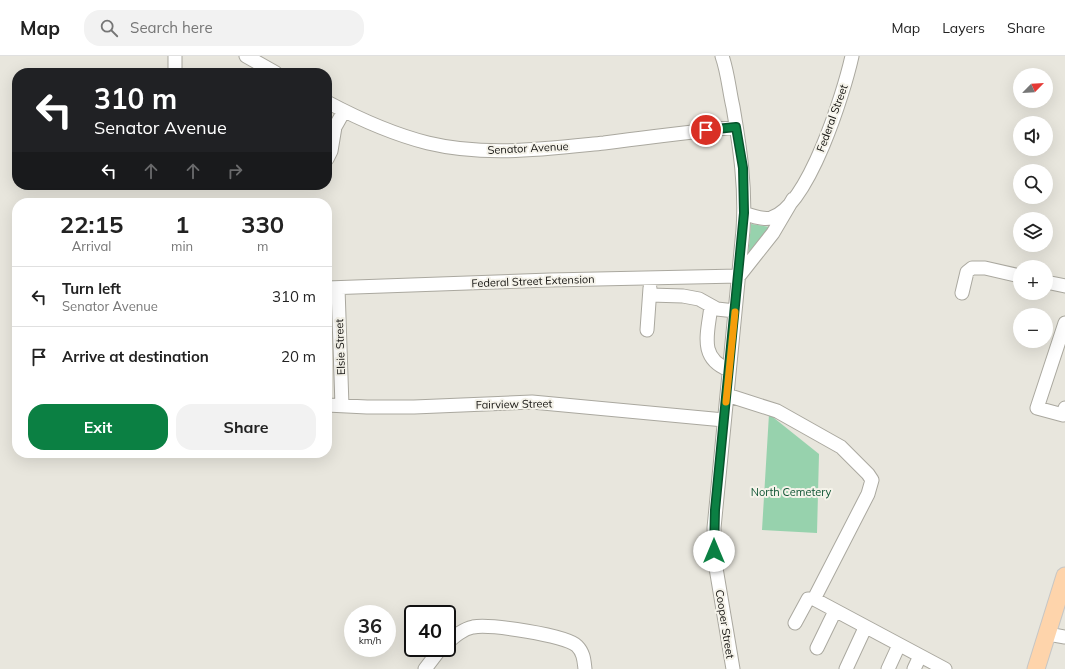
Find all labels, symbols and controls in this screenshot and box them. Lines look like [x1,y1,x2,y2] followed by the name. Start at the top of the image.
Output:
[84,10,364,46] search box
[20,16,60,40] text: Map
[98,17,120,39] icon: search
[130,18,213,37] text: Search here
[891,19,920,37] text: Map
[942,19,985,37] text: Layers
[1007,19,1045,37] text: Share
[1013,68,1053,108] north arrow
[1013,68,1053,348] map controls
[94,81,177,116] text: 310 m
[813,82,851,154] street label: Federal Street
[28,84,80,136] icon: left
[689,113,723,147] pin
[94,116,227,139] text: Senator Avenue
[1013,116,1053,156] button: sound
[695,119,717,141] icon: arrive
[487,139,569,157] street label: Senator Avenue
[98,160,120,182] icon: left
[140,160,162,182] icon: ahead
[182,160,204,182] icon: ahead
[224,160,246,182] icon: right
[1013,164,1053,204] button: search
[60,209,123,239] text: 22:15
[175,209,189,239] text: 1
[241,209,284,239] text: 330
[1013,212,1053,252] button: layers
[72,238,111,254] text: Arrival
[171,238,193,254] text: min
[257,238,268,254] text: m
[1013,260,1053,300] button: +
[471,272,595,290] street label: Federal Street Extension
[62,279,121,298] text: Turn left
[28,286,50,308] icon: left
[272,287,316,306] text: 310 m
[62,298,158,314] text: Senator Avenue
[1013,308,1053,348] button: −
[332,318,348,375] street label: Elsie Street
[28,346,50,368] icon: arrive
[62,347,209,366] text: Arrive at destination
[281,347,316,366] text: 20 m
[476,396,553,412] street label: Fairview Street
[28,404,168,450] button: Exit
[176,404,316,450] button: Share
[751,485,831,499] park label: North Cemetery
[693,530,735,572] position arrow
[713,589,737,660] street label: Cooper Street
[404,605,456,657] speed limit sign: 40
[358,613,382,638] text: 36
[359,634,381,647] text: km/h

